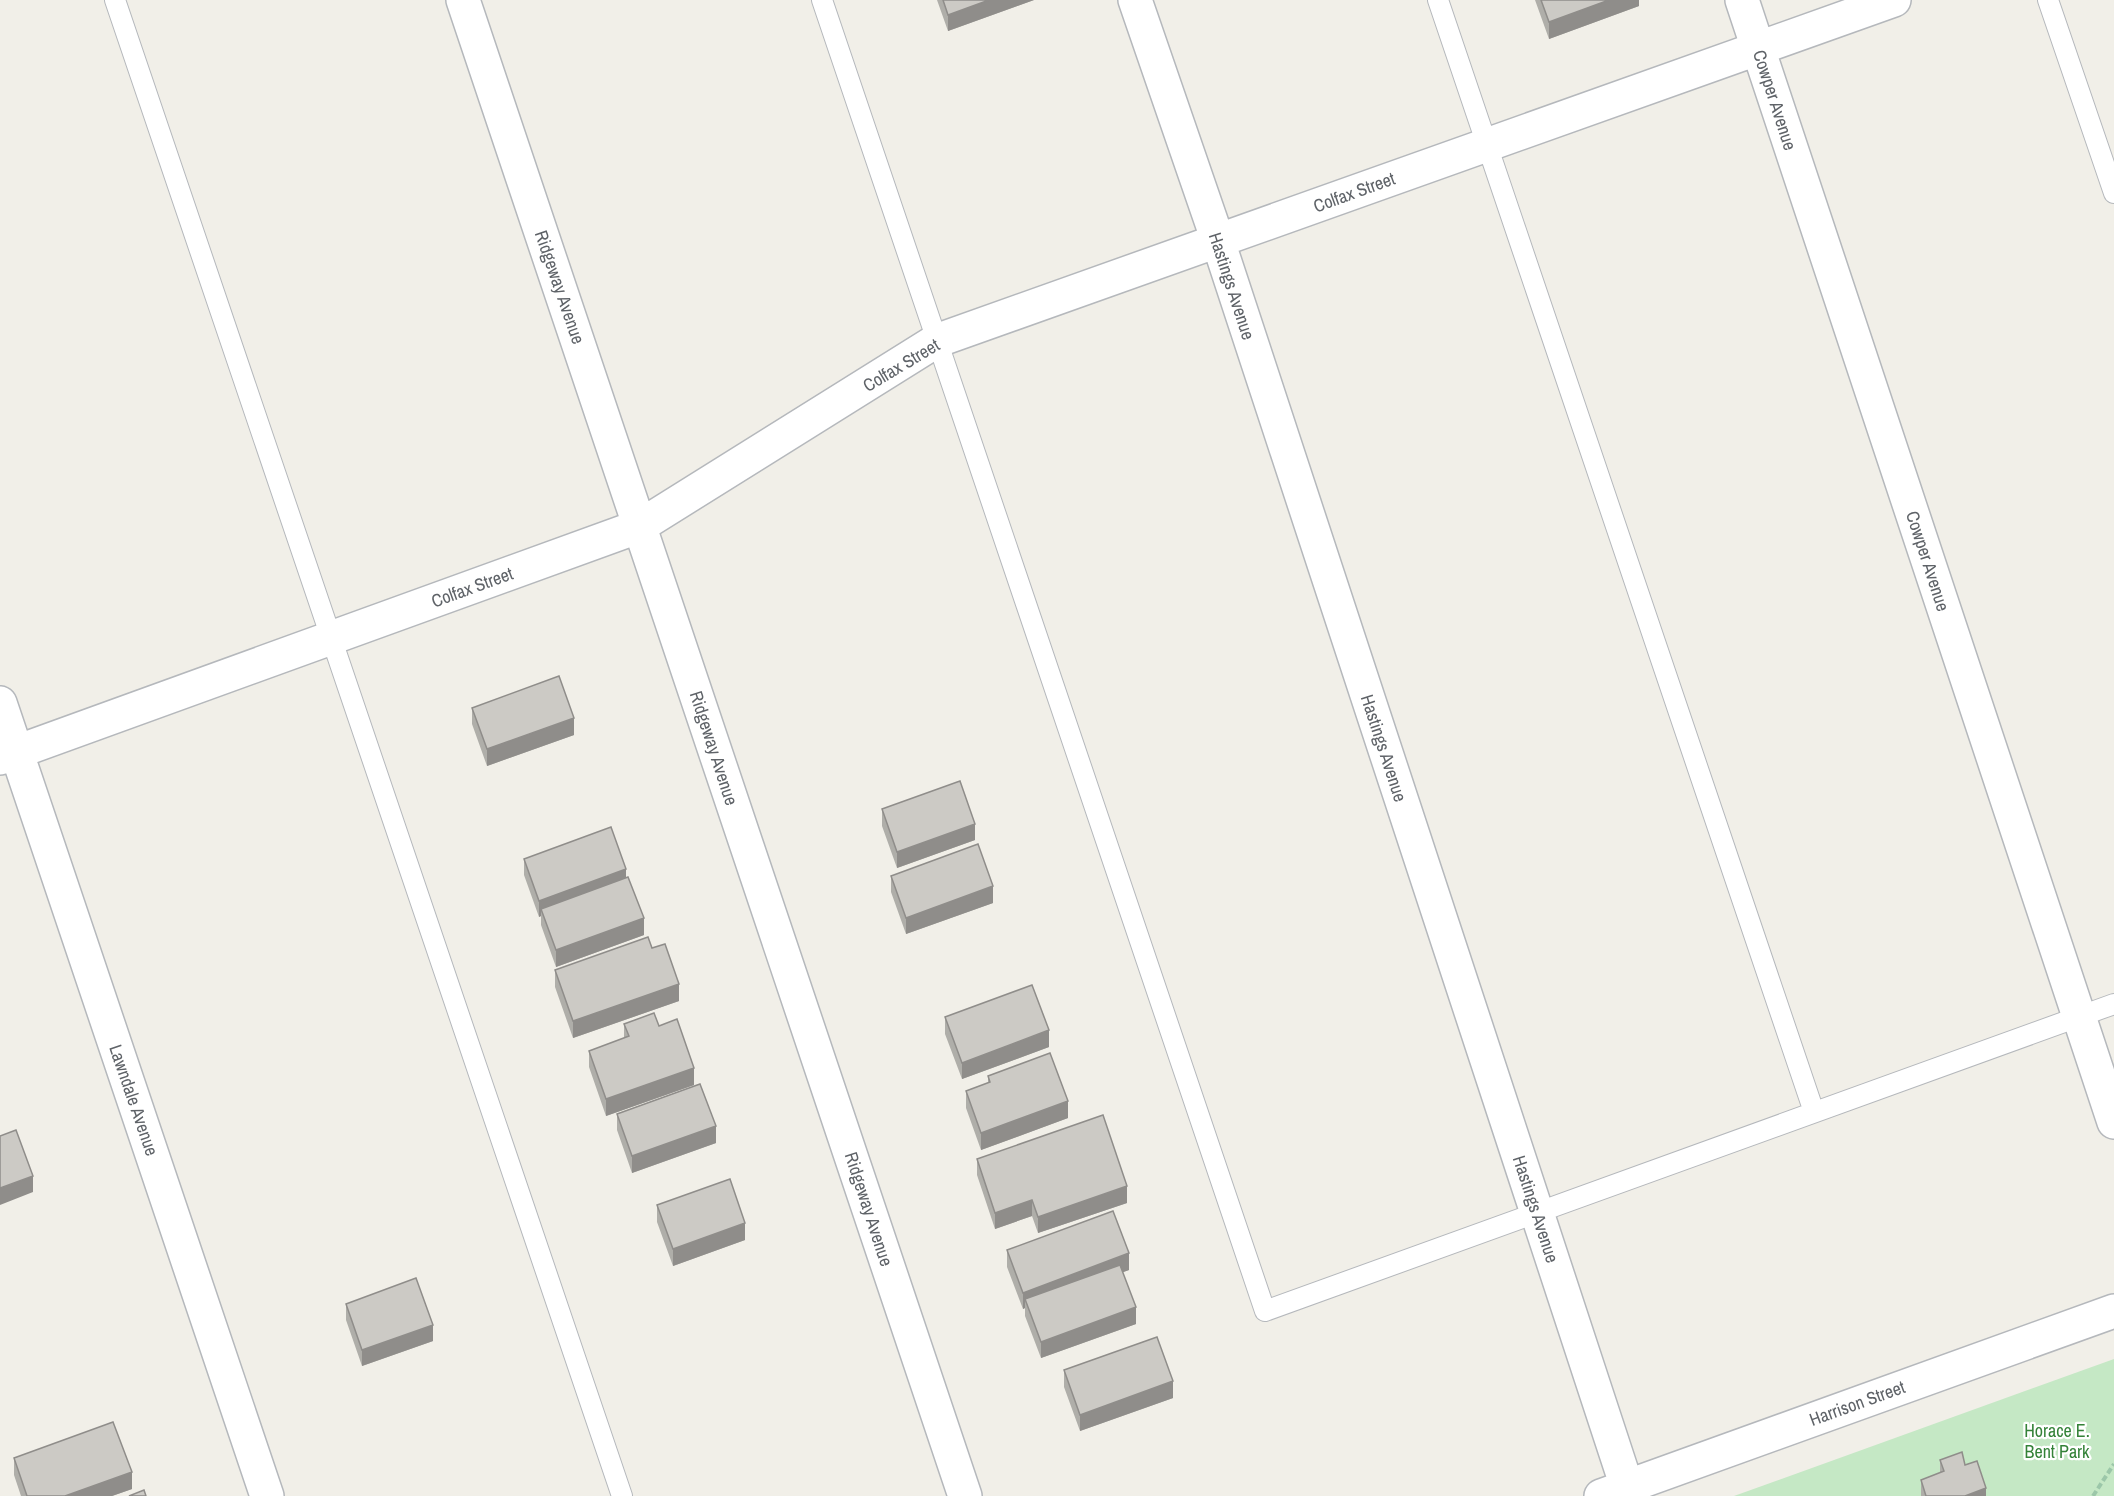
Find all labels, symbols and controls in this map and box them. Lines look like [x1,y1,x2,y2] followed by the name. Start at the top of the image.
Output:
[1747,47,1803,153] street label: Cowper Avenue
[1310,166,1398,218] street label: Colfax Street
[529,227,591,347] street label: Ridgeway Avenue
[1203,229,1261,343] street label: Hastings Avenue
[858,332,944,398] street label: Colfax Street
[1900,508,1956,614] street label: Cowper Avenue
[428,561,516,613] street label: Colfax Street
[684,688,744,808] street label: Ridgeway Avenue
[1355,691,1413,805] street label: Hastings Avenue
[103,1041,165,1159] street label: Lawndale Avenue
[839,1149,899,1269] street label: Ridgeway Avenue
[1507,1152,1565,1266] street label: Hastings Avenue
[1806,1374,1908,1432] street label: Harrison Street
[2024,1418,2090,1464] park label: Horace E. Bent Park

